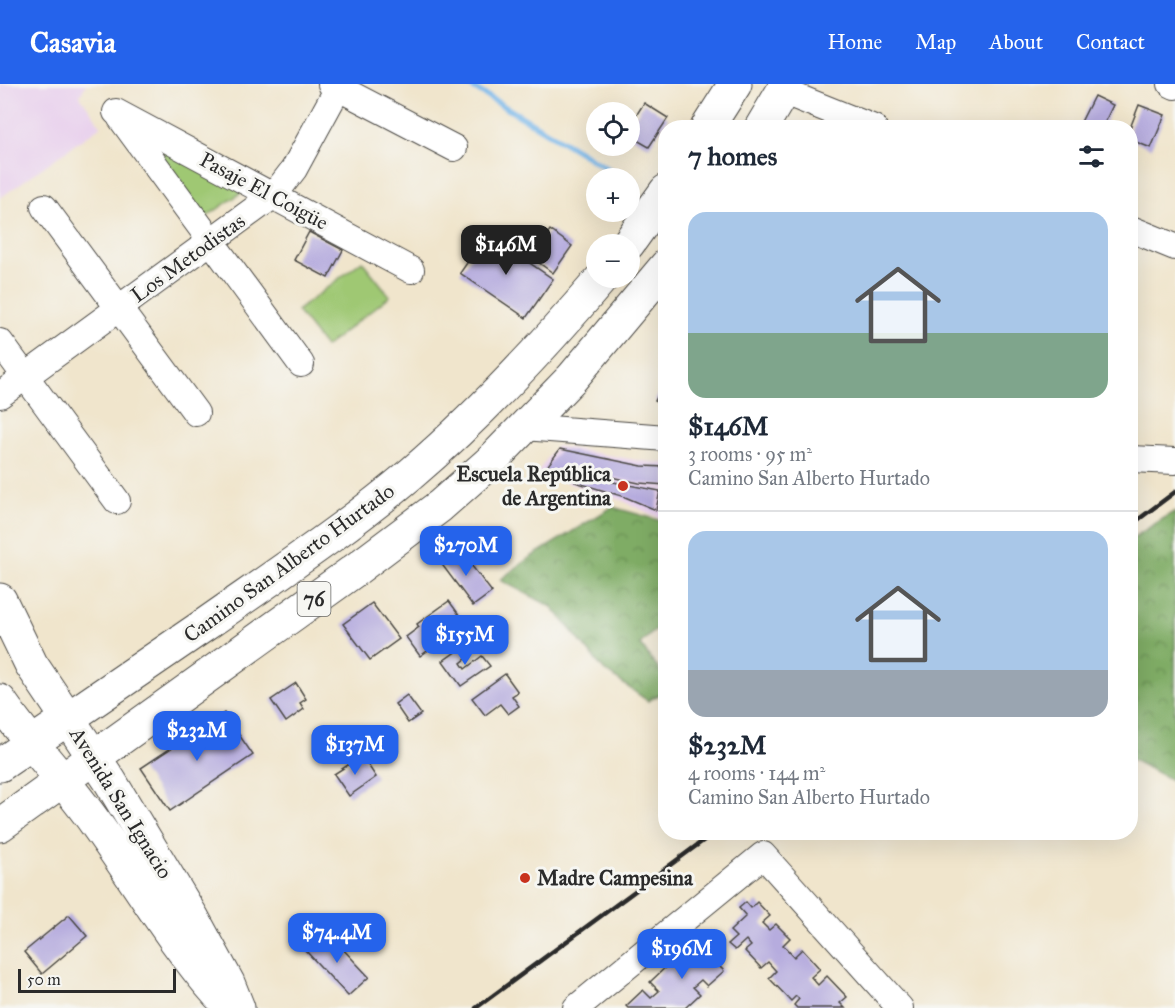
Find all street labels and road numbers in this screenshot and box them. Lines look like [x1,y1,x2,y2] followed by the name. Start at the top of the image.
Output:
[195,146,333,236] street label: Pasaje El Coigüe
[126,208,250,308] street label: Los Metodistas
[179,478,400,648] street label: Camino San Alberto Hurtado
[298,582,330,616] road number: 76
[63,722,178,884] street label: Avenida San Ignacio

